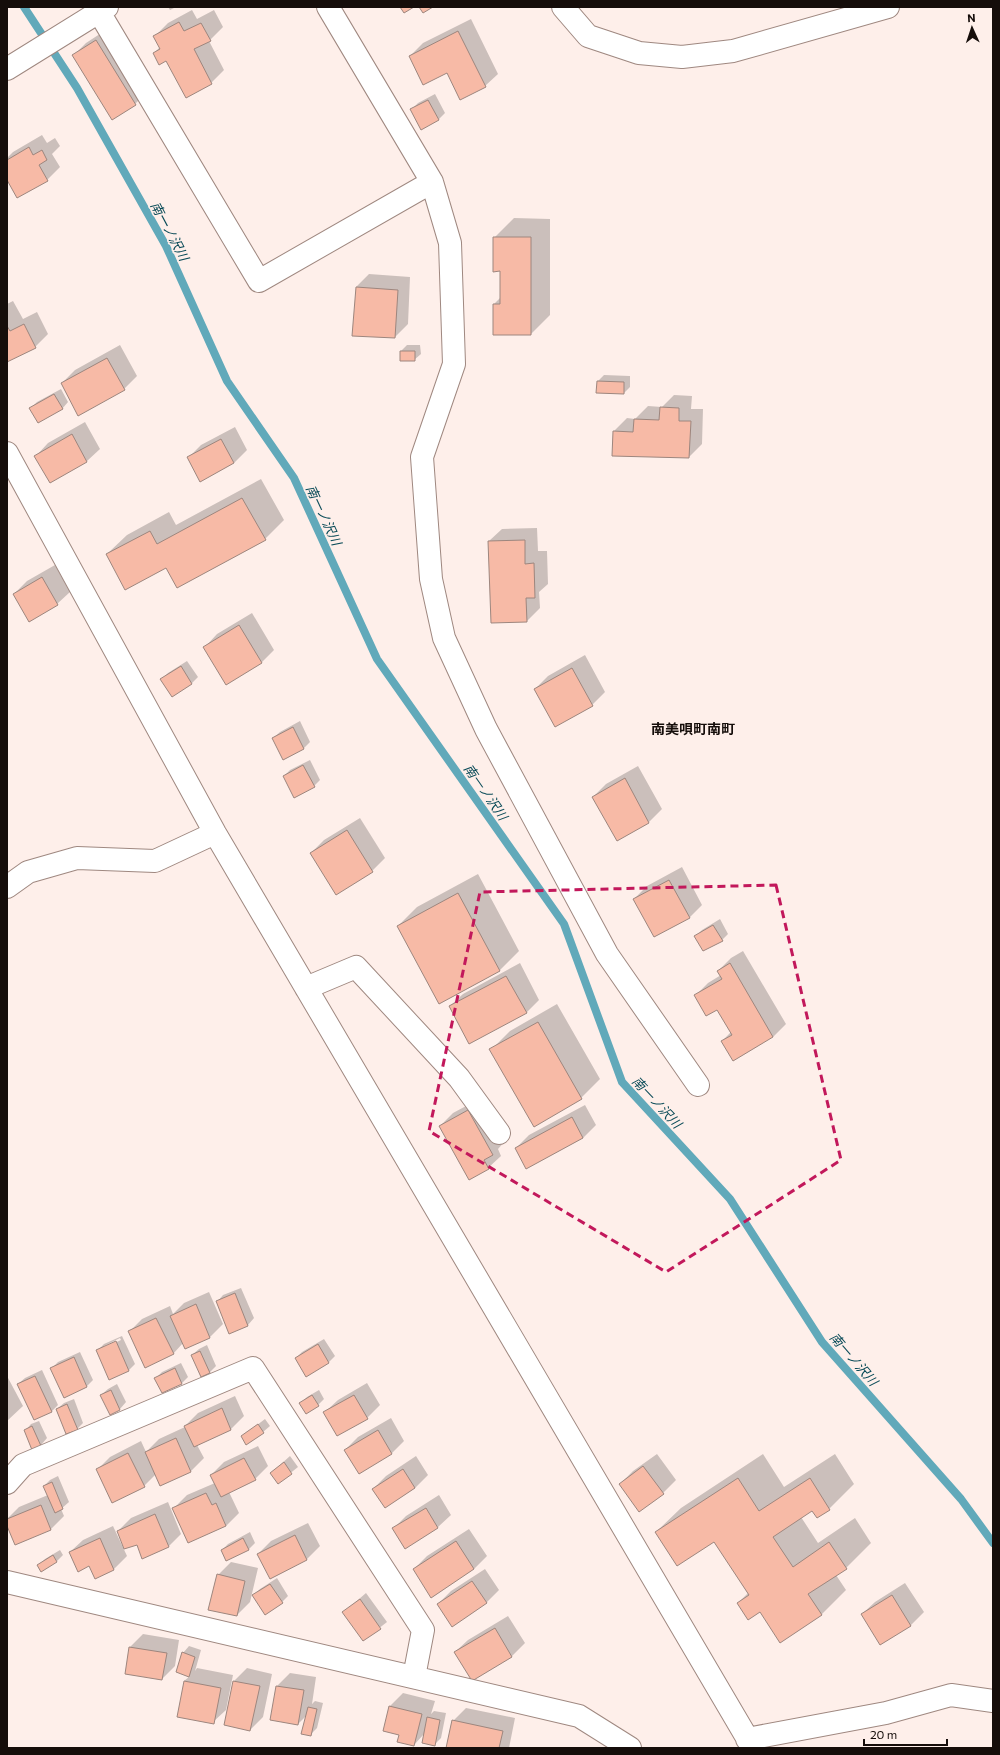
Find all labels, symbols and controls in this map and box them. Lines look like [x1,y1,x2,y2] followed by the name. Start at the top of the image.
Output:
[952,8,992,48] north arrow
[967,11,976,24] text: N
[148,199,193,265] water label: 南一ノ沢川
[303,482,346,550] water label: 南一ノ沢川
[651,720,735,737] district label: 南美唄町南町
[461,761,512,825] water label: 南一ノ沢川
[629,1073,686,1133] water label: 南一ノ沢川
[827,1329,883,1390] water label: 南一ノ沢川
[864,1721,947,1747] scale bar
[870,1727,897,1741] text: 20 m

